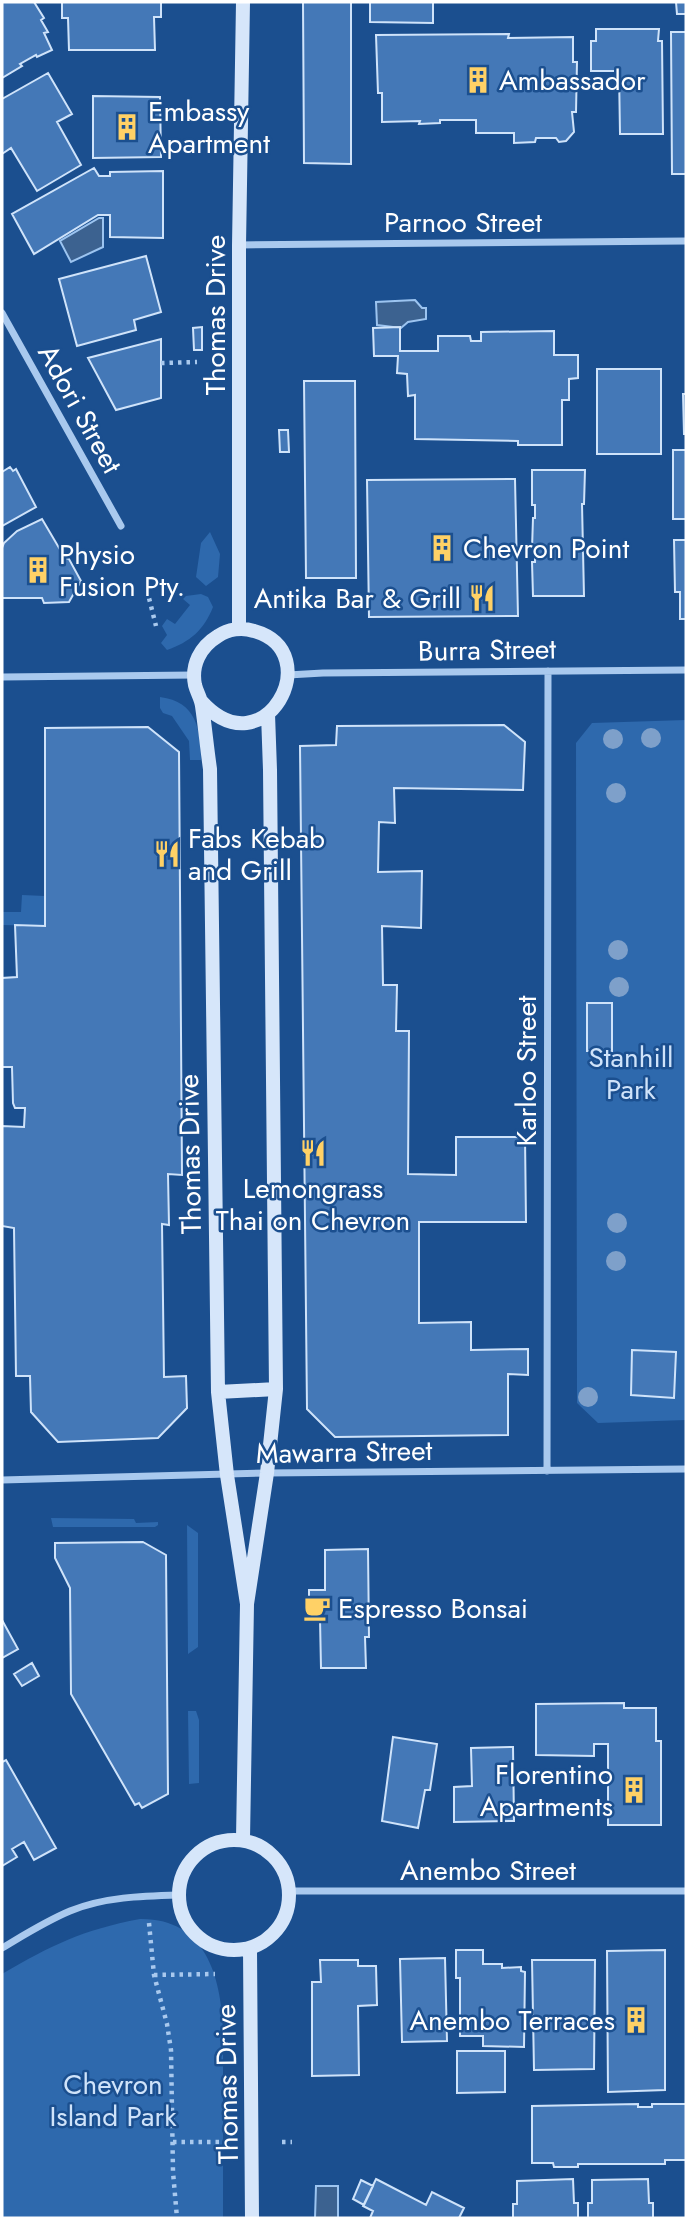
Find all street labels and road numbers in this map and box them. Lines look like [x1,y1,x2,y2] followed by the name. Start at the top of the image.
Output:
[384,202,542,243] street label: Parnoo Street
[195,235,236,395] street label: Thomas Drive
[28,337,132,481] street label: Adori Street
[418,628,557,672] street label: Burra Street
[506,995,547,1147] street label: Karloo Street
[168,1074,212,1234] street label: Thomas Drive
[255,1430,433,1474] street label: Mawarra Street
[400,1850,576,1891] street label: Anembo Street
[205,2004,249,2164] street label: Thomas Drive

